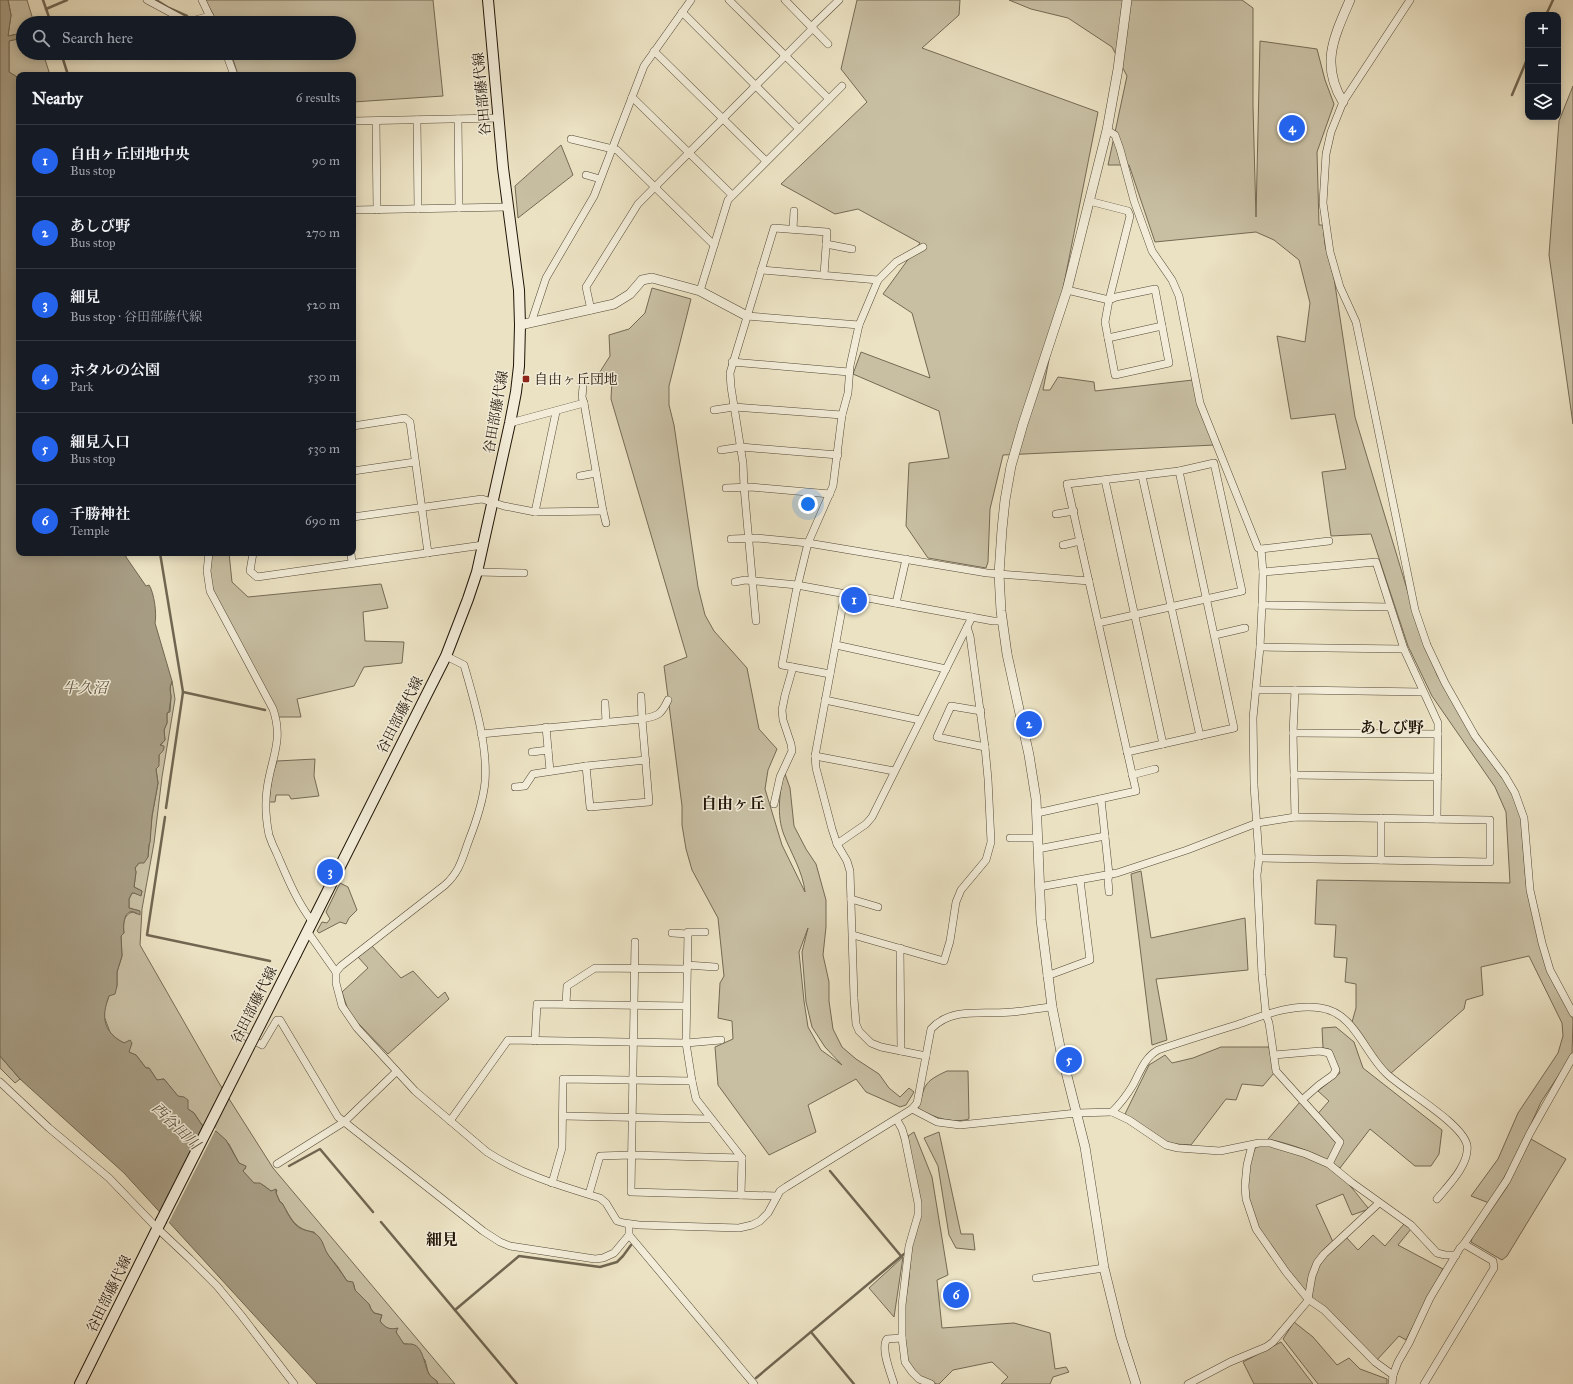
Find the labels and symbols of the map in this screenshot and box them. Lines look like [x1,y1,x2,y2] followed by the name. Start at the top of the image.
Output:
[470,51,494,137] street label: 谷田部藤代線
[1279,113,1305,143] pin: 4
[480,369,512,455] street label: 谷田部藤代線
[534,371,618,388] place label: 自由ヶ丘団地
[521,374,531,384] marker: 自由ヶ丘団地
[798,494,818,514] your location
[841,585,867,615] pin: 1
[373,674,427,756] street label: 谷田部藤代線
[62,679,110,697] water label: 牛久沼
[1016,709,1042,739] pin: 2
[1360,718,1424,737] district label: あしび野
[701,794,765,813] district label: 自由ヶ丘
[317,857,343,887] pin: 3
[227,964,281,1046] street label: 谷田部藤代線
[1056,1045,1082,1075] pin: 5
[148,1099,205,1155] water label: 西谷田川
[426,1230,458,1249] district label: 細見
[83,1253,135,1335] street label: 谷田部藤代線
[943,1280,969,1310] pin: 6

